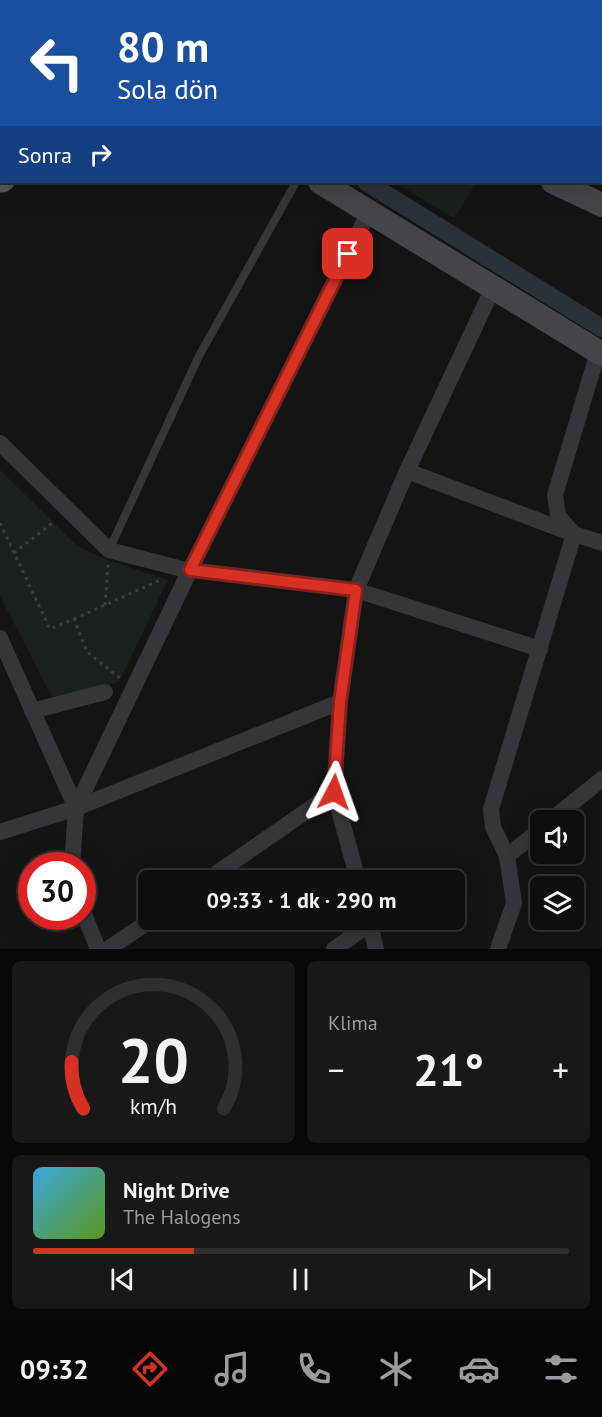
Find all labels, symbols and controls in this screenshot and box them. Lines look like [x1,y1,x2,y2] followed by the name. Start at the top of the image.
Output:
[117,19,209,74] text: 80 m
[18,24,96,102] icon: left
[117,72,218,106] text: Sola dön
[84,138,117,171] icon: right
[18,141,72,169] text: Sonra
[322,228,373,279] pin
[331,237,364,270] icon: arrive
[302,760,366,824] position arrow
[530,810,584,930] map controls
[530,810,584,864] button: sound
[18,852,96,930] speed limit sign: 30
[530,876,584,930] button: layers
[207,886,396,914] text: 09:33 · 1 dk · 290 m
[328,1010,378,1036] text: Klima
[118,1019,189,1100] text: 20
[413,1040,484,1098] text: 21°
[328,1048,345,1091] text: −
[552,1048,569,1091] text: +
[130,1092,177,1120] text: km/h
[123,1176,230,1204] text: Night Drive
[123,1204,241,1230] text: The Halogens
[106,1263,139,1296] icon: previous
[284,1263,317,1296] icon: pause
[463,1263,496,1296] icon: next
[129,1348,171,1390] icon: directions
[211,1348,253,1390] icon: music
[293,1348,335,1390] icon: phone
[375,1348,417,1390] icon: climate
[458,1348,500,1390] icon: car
[540,1348,582,1390] icon: filters
[20,1352,89,1386] text: 09:32

